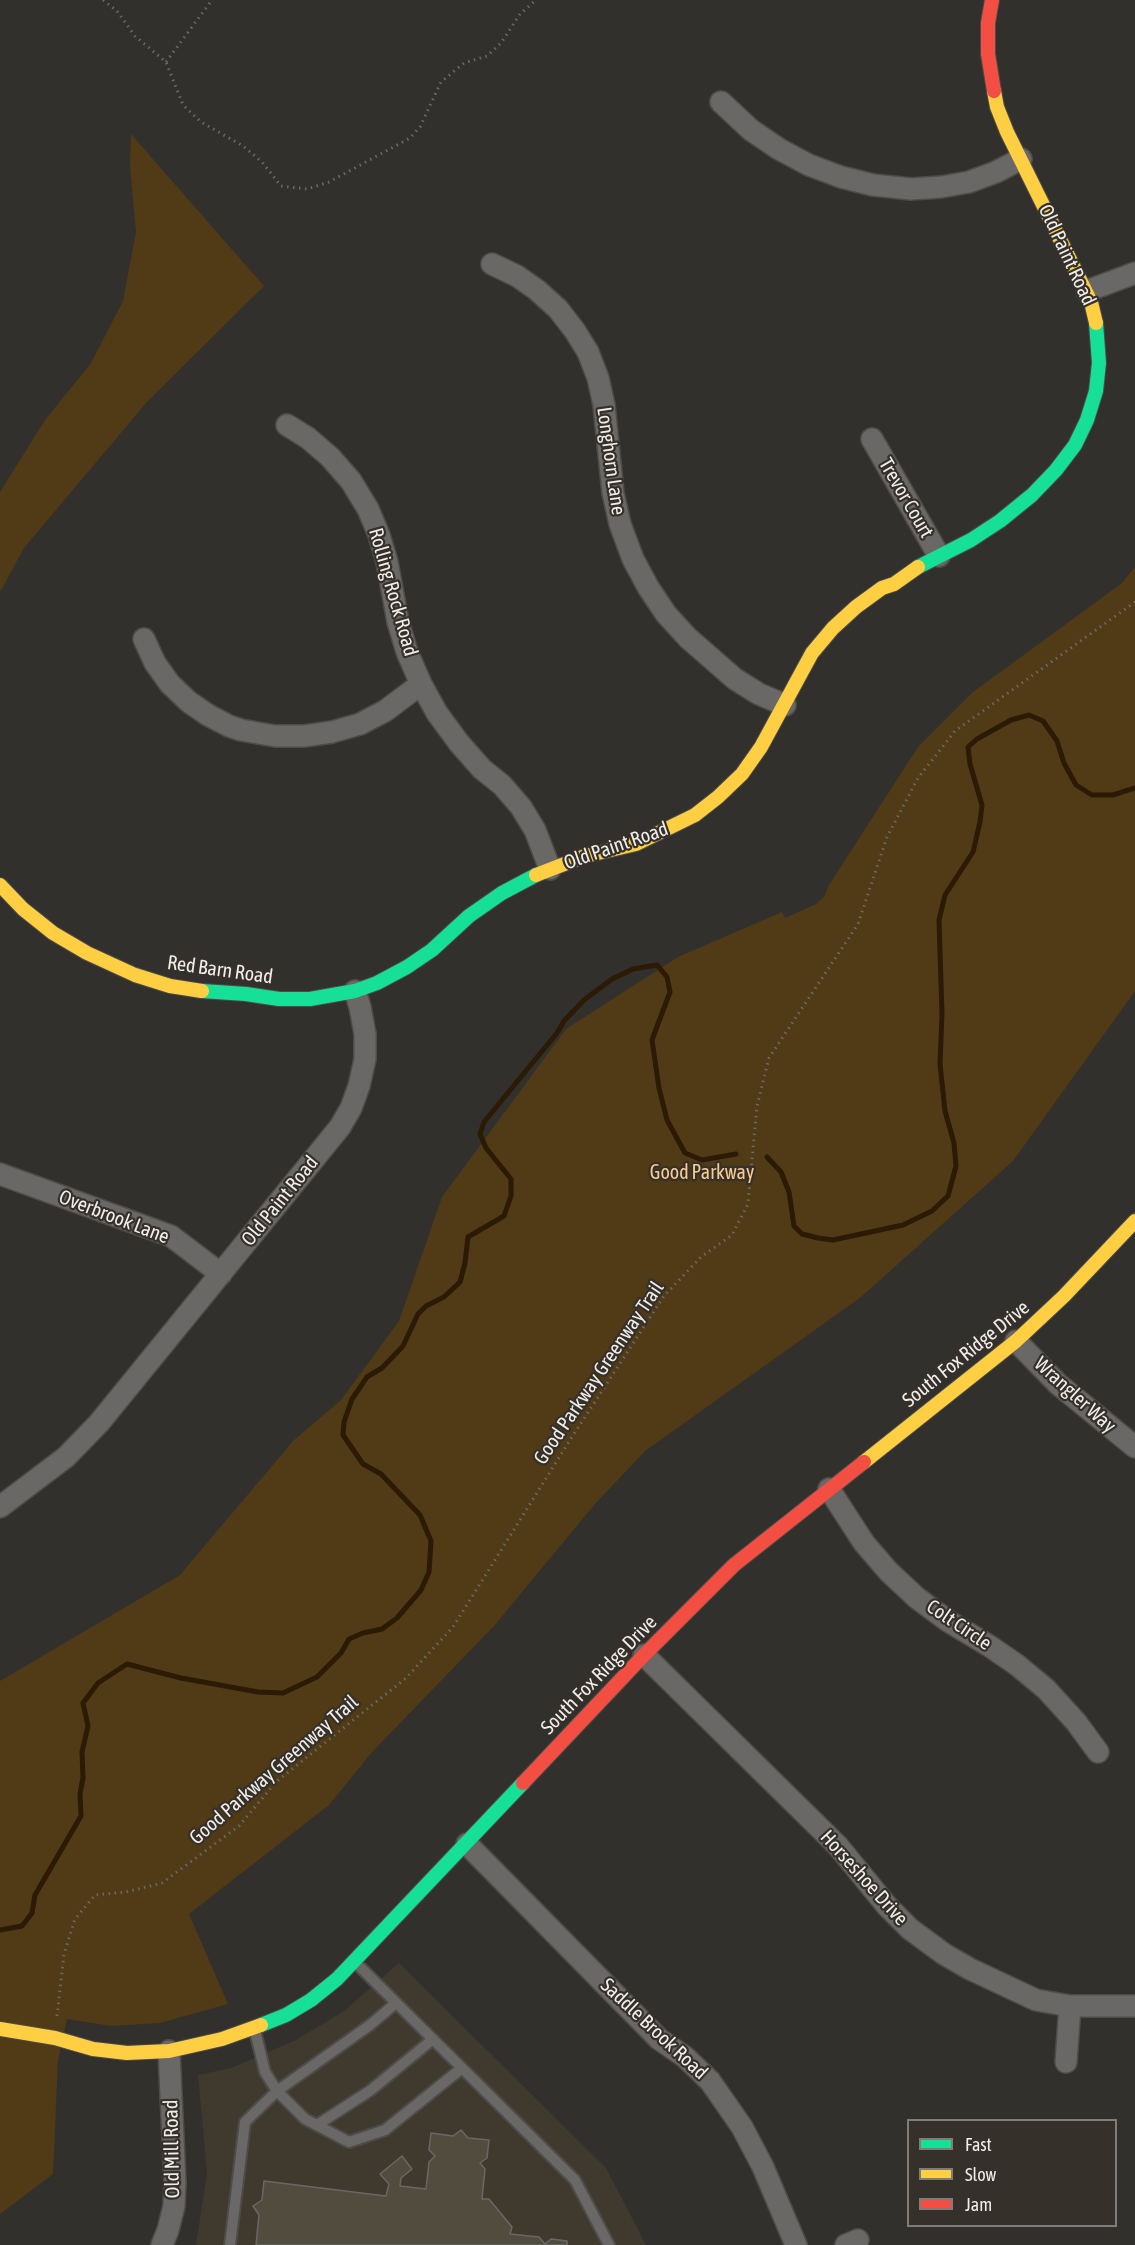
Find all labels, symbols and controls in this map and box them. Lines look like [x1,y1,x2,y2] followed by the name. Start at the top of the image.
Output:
[1033,201,1101,309] street label: Old Paint Road
[592,406,630,516] street label: Longhorn Lane
[874,454,938,542] street label: Trevor Court
[363,525,423,659] street label: Rolling Rock Road
[561,817,671,875] street label: Old Paint Road
[166,951,274,989] street label: Red Barn Road
[236,1151,324,1251] street label: Old Paint Road
[650,1161,754,1185] park label: Good Parkway
[55,1185,173,1249] street label: Overbrook Lane
[529,1277,669,1469] street label: Good Parkway Greenway Trail
[898,1296,1034,1412] street label: South Fox Ridge Drive
[1029,1352,1121,1438] street label: Wrangler Way
[922,1595,996,1655] street label: Colt Circle
[536,1610,662,1740] street label: South Fox Ridge Drive
[185,1690,363,1850] street label: Good Parkway Greenway Trail
[815,1825,913,1931] street label: Horseshoe Drive
[596,1973,712,2085] street label: Saddle Brook Road
[159,2100,185,2198] street label: Old Mill Road
[907,2119,1117,2227] legend
[965,2134,992,2155] text: Fast
[965,2164,996,2185] text: Slow
[965,2194,992,2215] text: Jam

